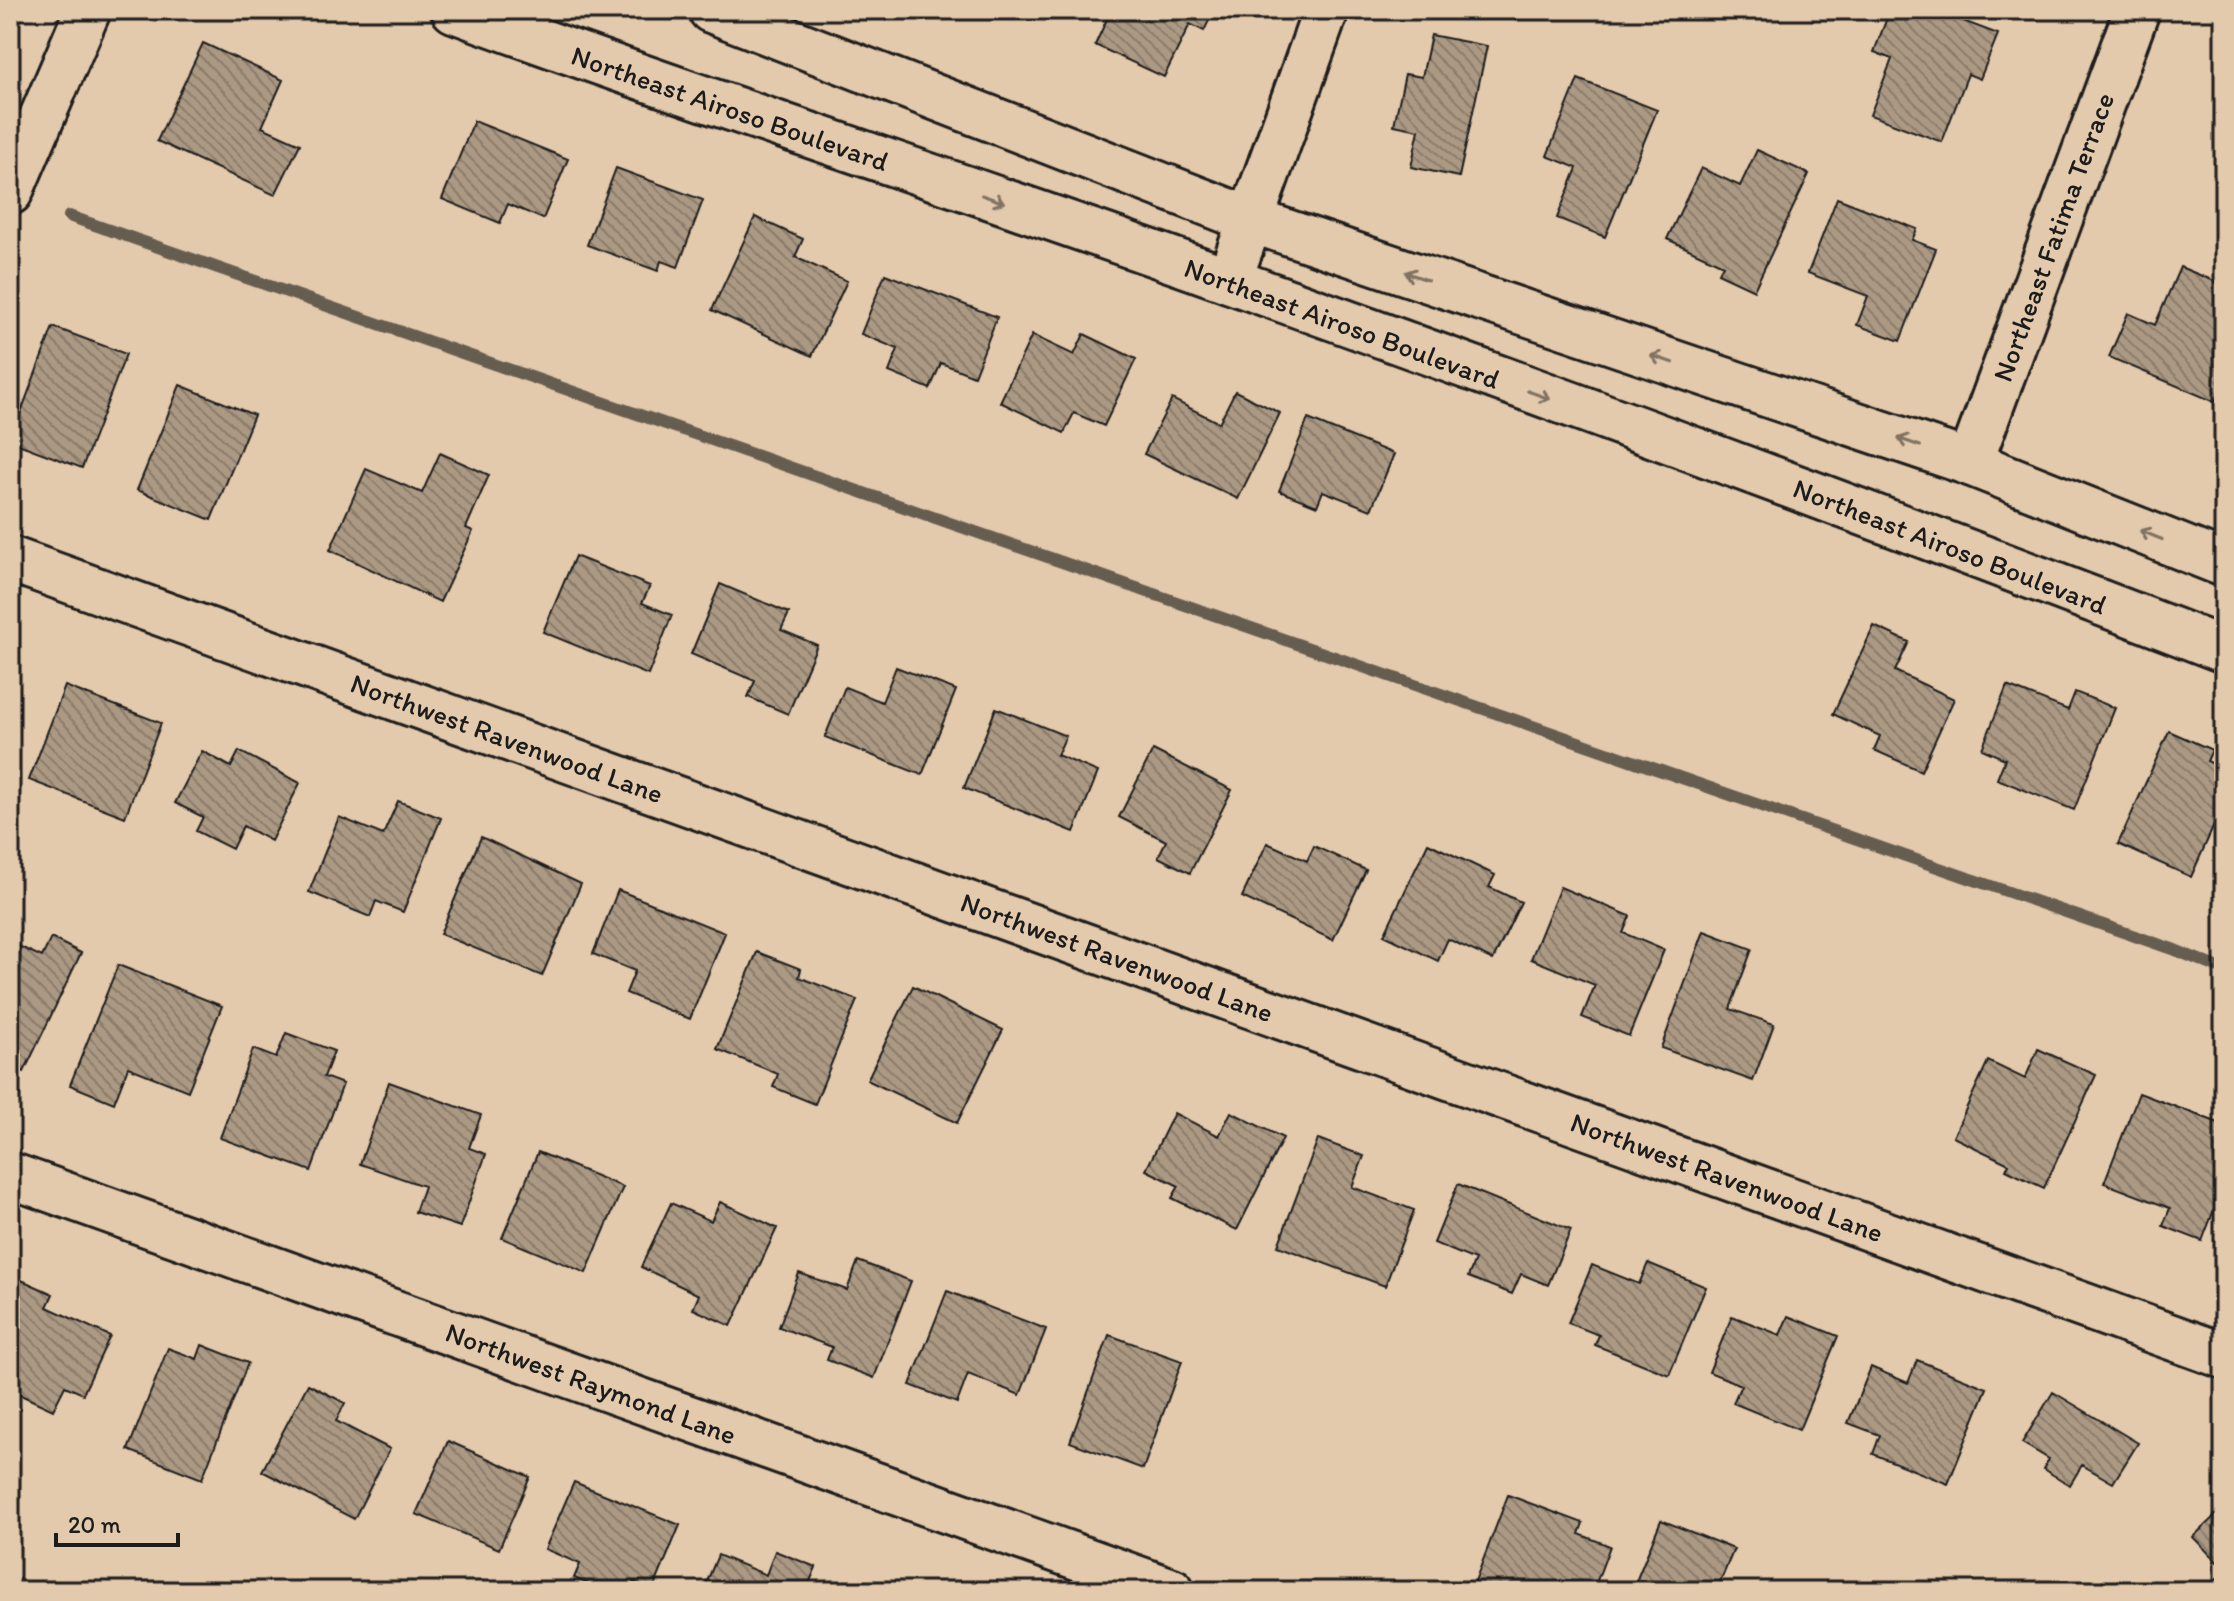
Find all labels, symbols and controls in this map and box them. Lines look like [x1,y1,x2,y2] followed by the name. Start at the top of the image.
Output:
[567,38,893,178] street label: Northeast Airoso Boulevard
[1985,88,2121,386] street label: Northeast Fatima Terrace
[981,193,1005,207] one-way arrow
[1180,250,1504,396] street label: Northeast Airoso Boulevard
[1404,267,1429,282] one-way arrow
[1650,351,1675,366] one-way arrow
[1526,389,1551,403] one-way arrow
[1896,434,1921,449] one-way arrow
[1788,470,2112,622] street label: Northeast Airoso Boulevard
[2139,527,2164,541] one-way arrow
[346,666,668,810] street label: Northwest Ravenwood Lane
[956,885,1278,1029] street label: Northwest Ravenwood Lane
[1566,1105,1888,1249] street label: Northwest Ravenwood Lane
[441,1315,741,1451] street label: Northwest Raymond Lane
[56,1497,178,1547] scale bar
[68,1510,121,1539] text: 20 m

